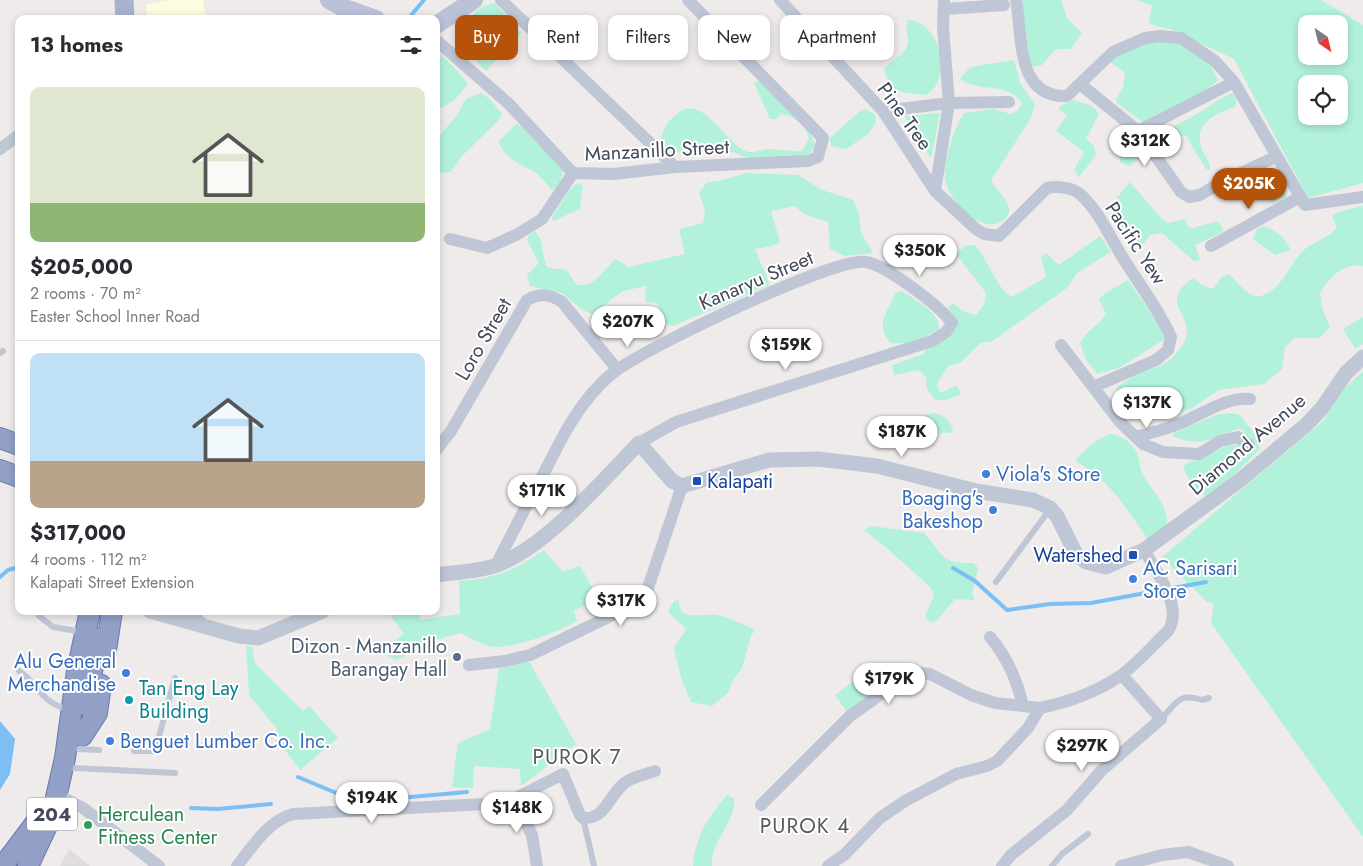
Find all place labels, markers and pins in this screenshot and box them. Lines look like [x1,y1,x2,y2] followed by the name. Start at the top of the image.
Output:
[1110,124,1180,167] pin: $312K
[1214,168,1284,210] pin: $205K
[885,234,955,277] pin: $350K
[593,306,663,348] pin: $207K
[751,328,821,371] pin: $159K
[1112,386,1182,429] pin: $137K
[867,416,937,458] pin: $187K
[996,460,1100,489] place label: Viola's Store
[707,467,773,496] place label: Kalapati
[980,468,992,480] marker: Viola's Store
[507,474,577,517] pin: $171K
[691,475,703,487] marker: Kalapati
[902,484,983,536] place label: Boaging's Bakeshop
[987,504,999,516] marker: Boaging's Bakeshop
[1033,541,1123,570] place label: Watershed
[1127,549,1139,561] marker: Watershed
[1143,554,1238,606] place label: AC Sarisari Store
[1127,573,1139,585] marker: AC Sarisari Store
[586,584,656,627] pin: $317K
[291,632,447,684] place label: Dizon - Manzanillo Barangay Hall
[8,647,116,699] place label: Alu General Merchandise
[451,651,463,663] marker: Dizon - Manzanillo Barangay Hall
[854,662,924,705] pin: $179K
[120,667,132,679] marker: Alu General Merchandise
[139,674,239,726] place label: Tan Eng Lay Building
[123,694,135,706] marker: Tan Eng Lay Building
[120,727,331,756] place label: Benguet Lumber Co. Inc.
[1047,730,1117,772] pin: $297K
[104,735,116,747] marker: Benguet Lumber Co. Inc.
[337,782,407,824] pin: $194K
[482,792,552,834] pin: $148K
[98,800,218,852] place label: Herculean Fitness Center
[82,819,94,831] marker: Herculean Fitness Center

